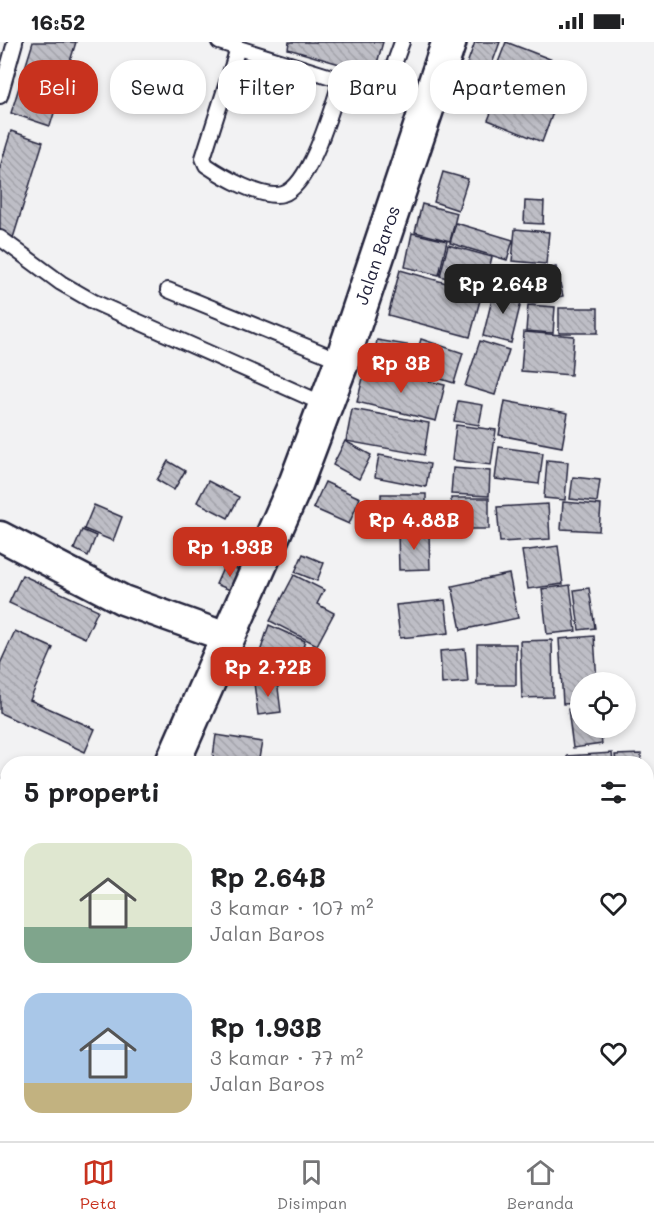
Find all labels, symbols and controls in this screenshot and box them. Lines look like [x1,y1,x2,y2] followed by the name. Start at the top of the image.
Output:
[30,7,85,36] text: 16:52
[18,60,98,114] chip: Beli
[110,60,206,114] chip: Sewa
[218,60,316,114] chip: Filter
[328,60,418,114] chip: Baru
[430,60,587,114] chip: Apartemen
[349,202,405,308] street label: Jalan Baros
[441,264,565,315] pin: Rp 2.64B
[458,270,548,296] text: Rp 2.64B
[359,343,443,394] pin: Rp 3B
[371,349,431,375] text: Rp 3B
[352,500,476,551] pin: Rp 4.88B
[369,506,459,532] text: Rp 4.88B
[168,527,292,578] pin: Rp 1.93B
[187,533,273,559] text: Rp 1.93B
[206,647,330,698] pin: Rp 2.72B
[225,653,311,679] text: Rp 2.72B
[570,672,636,738] map controls
[570,672,636,738] button: locate
[24,775,160,809] text: 5 properti
[597,776,630,809] icon: filters
[210,860,326,894] text: Rp 2.64B
[72,867,144,939] icon: home
[597,887,630,920] icon: heart
[210,894,373,920] text: 3 kamar · 107 m²
[210,920,325,946] text: Jalan Baros
[210,1010,322,1044] text: Rp 1.93B
[72,1017,144,1089] icon: home
[597,1037,630,1070] icon: heart
[210,1044,363,1070] text: 3 kamar · 77 m²
[210,1070,325,1096] text: Jalan Baros
[80,1156,117,1213] tab: Peta
[277,1156,347,1213] tab: Disimpan
[507,1156,574,1213] tab: Beranda

